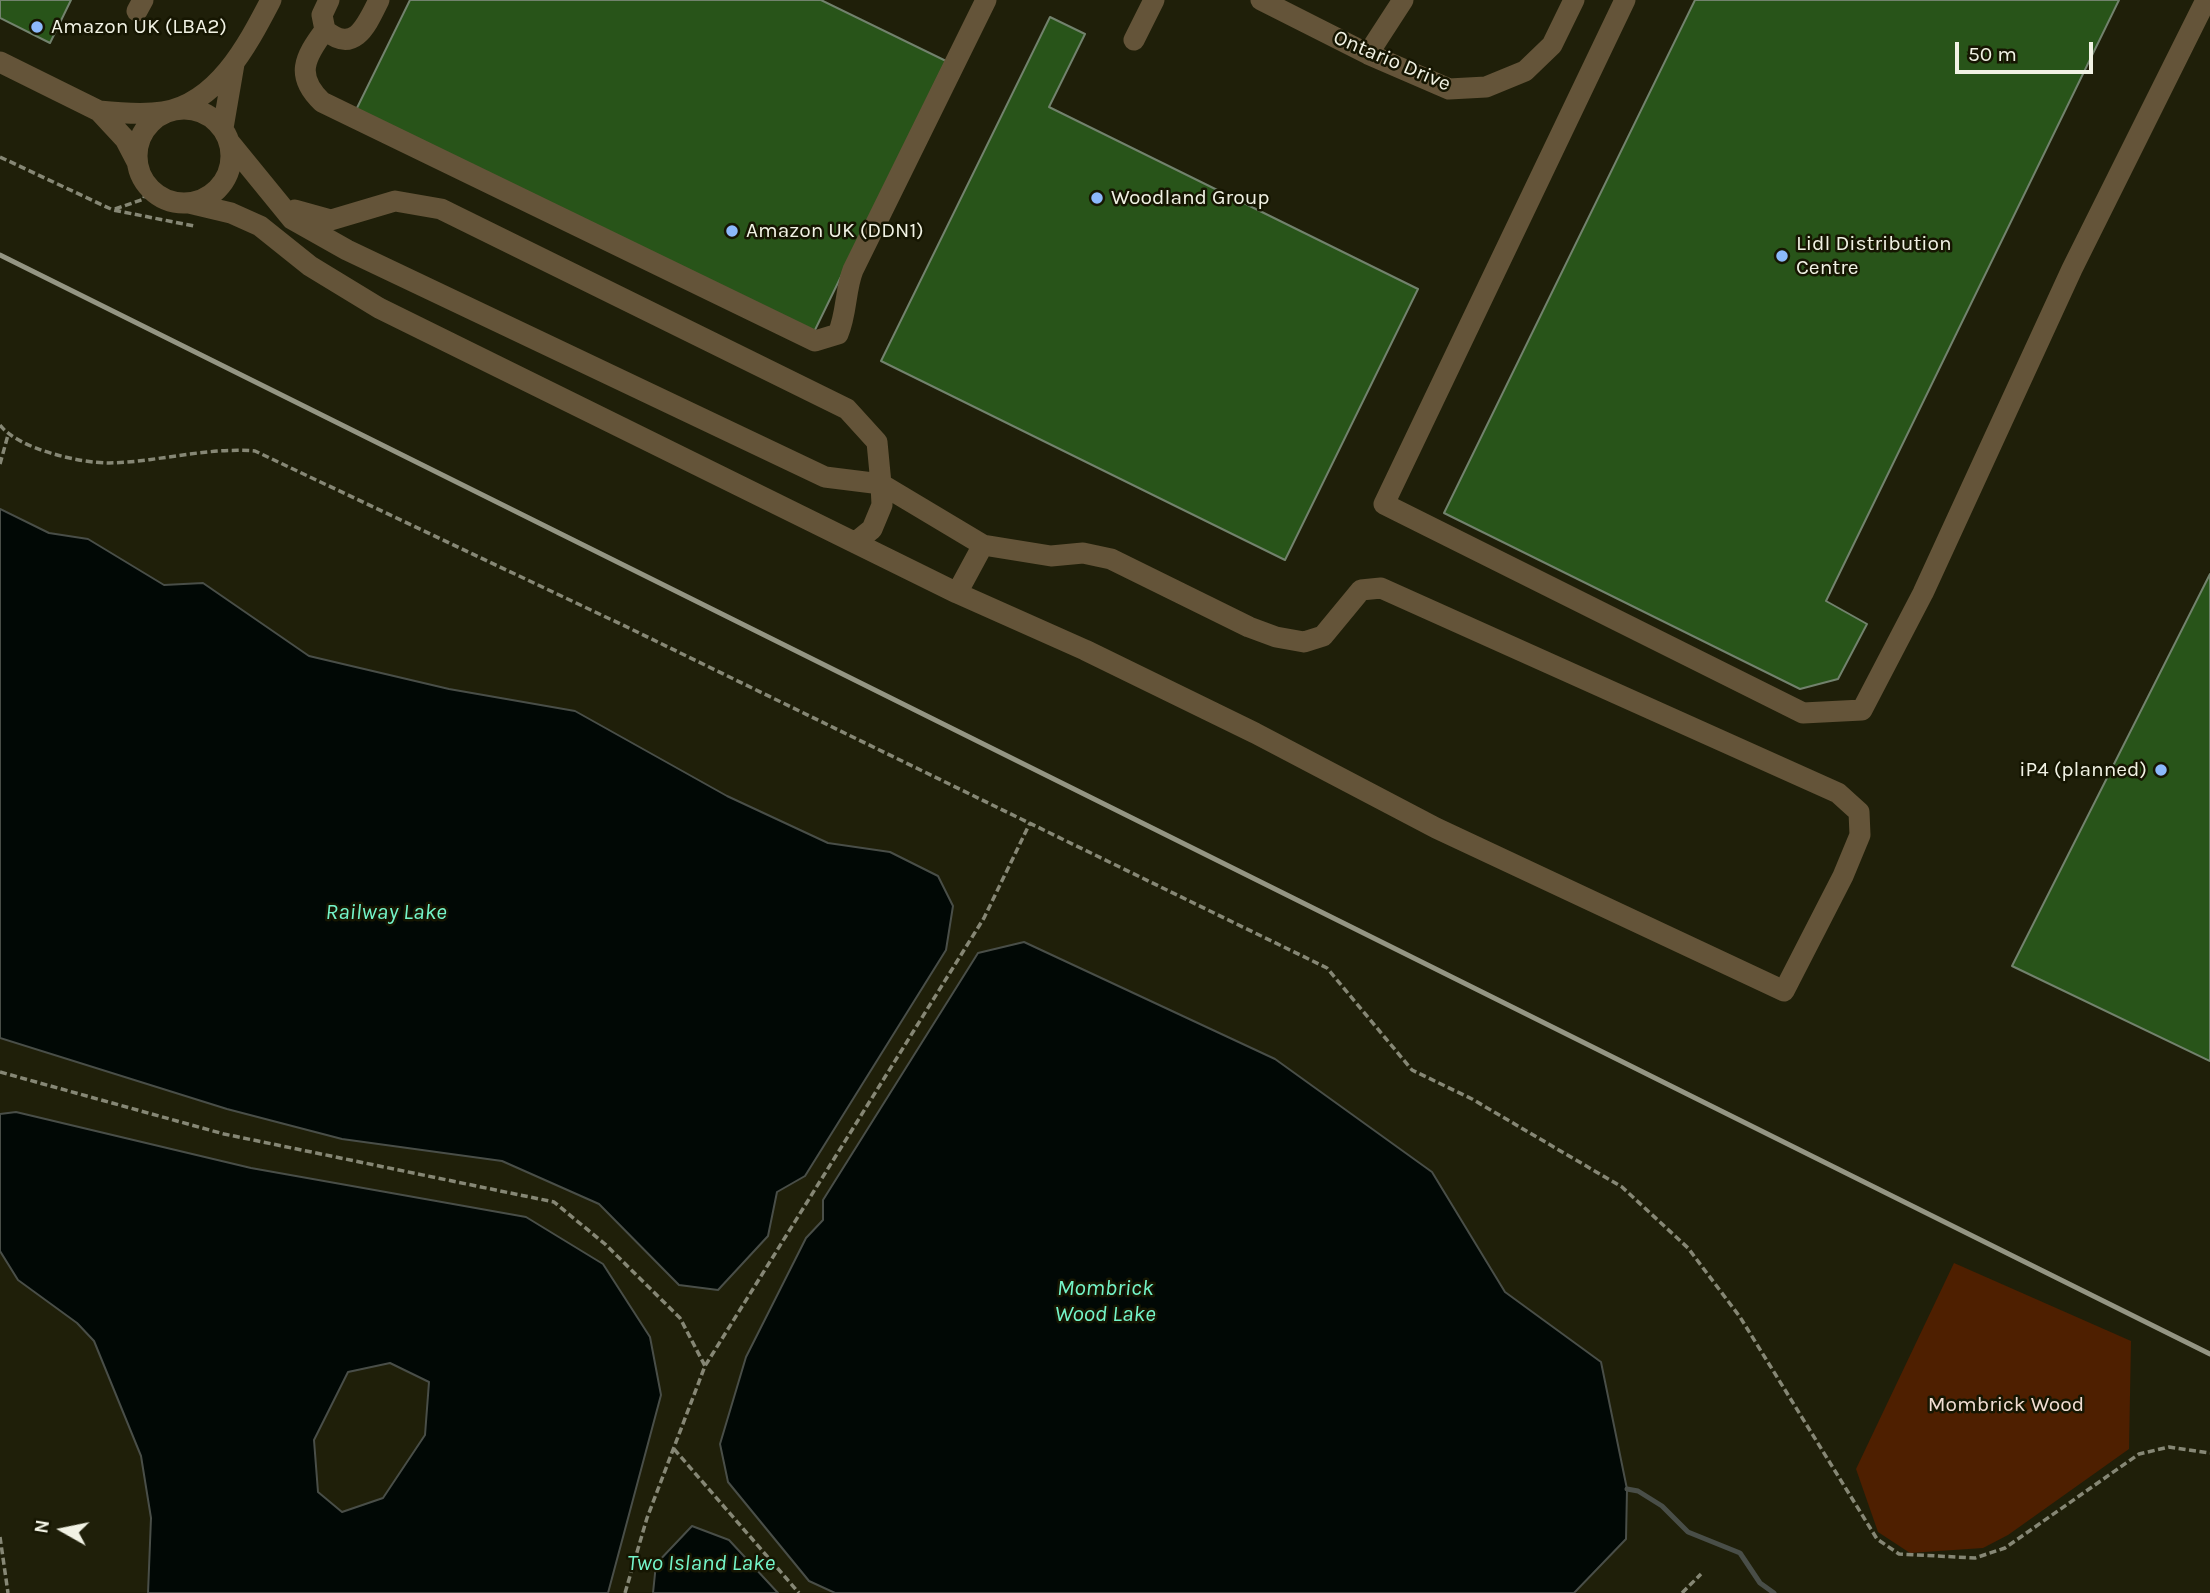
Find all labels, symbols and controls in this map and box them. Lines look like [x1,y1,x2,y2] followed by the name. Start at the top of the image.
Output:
[51,14,227,40] place label: Amazon UK (LBA2)
[29,19,45,35] marker: Amazon UK (LBA2)
[1330,25,1454,97] street label: Ontario Drive
[1958,28,2096,72] scale bar
[1968,42,2017,66] text: 50 m
[1111,185,1270,211] place label: Woodland Group
[1089,190,1105,206] marker: Woodland Group
[746,218,924,244] place label: Amazon UK (DDN1)
[724,223,740,239] marker: Amazon UK (DDN1)
[1796,231,1952,281] place label: Lidl Distribution Centre
[1774,248,1790,264] marker: Lidl Distribution Centre
[2019,757,2147,783] place label: iP4 (planned)
[2153,762,2169,778] marker: iP4 (planned)
[325,898,447,926] water label: Railway Lake
[1054,1274,1156,1328] water label: Mombrick Wood Lake
[1928,1392,2084,1418] park label: Mombrick Wood
[28,1495,98,1565] north arrow
[30,1518,54,1535] text: N
[627,1549,775,1577] water label: Two Island Lake

